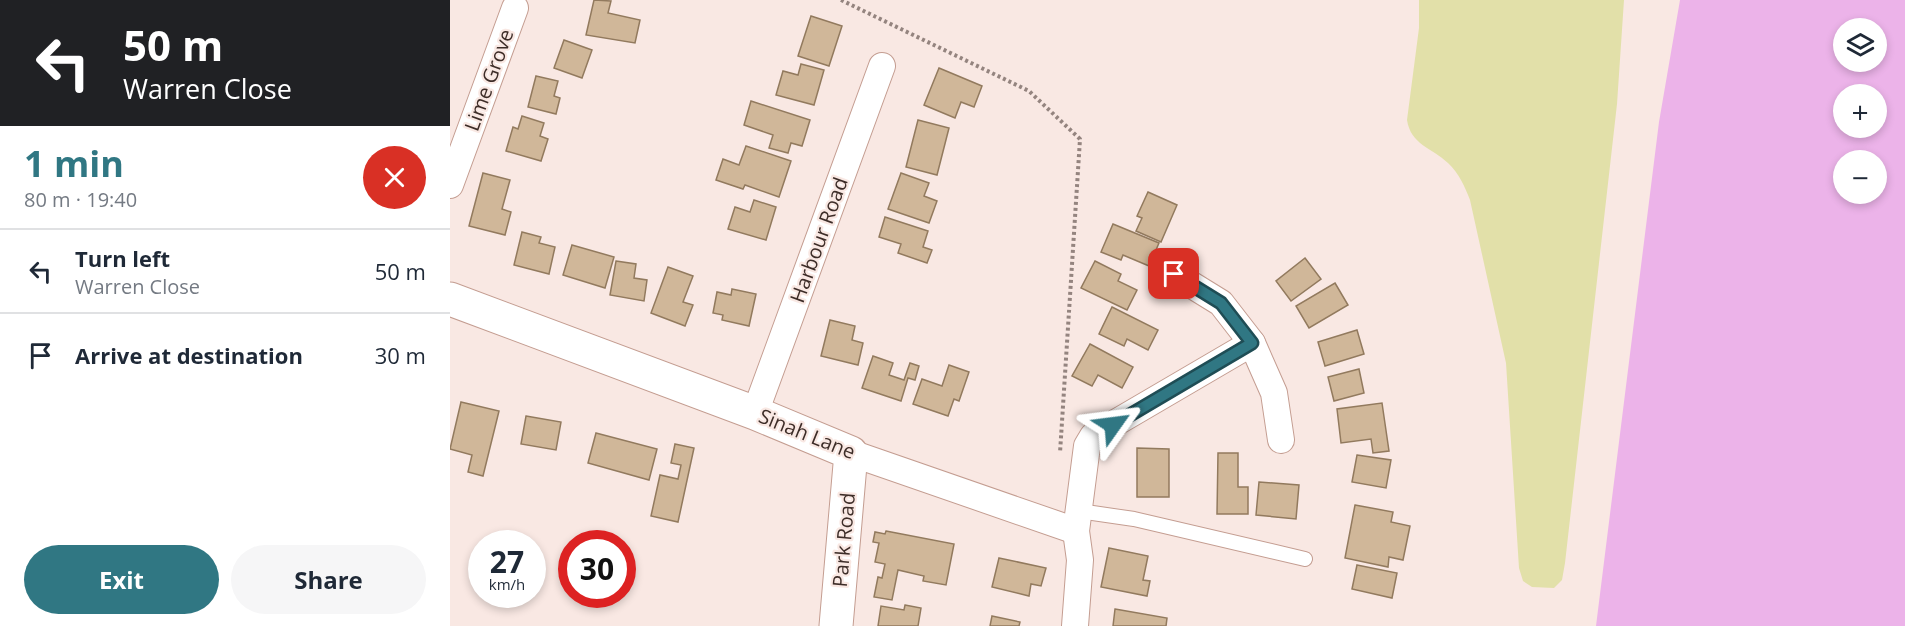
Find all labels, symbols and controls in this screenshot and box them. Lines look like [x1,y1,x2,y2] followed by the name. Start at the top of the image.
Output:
[123,16,223,73] text: 50 m
[1833,18,1887,204] map controls
[1833,18,1887,72] button: layers
[24,24,102,102] icon: left
[458,25,519,134] street label: Lime Grove
[123,70,292,107] text: Warren Close
[1833,84,1887,138] button: +
[24,139,124,188] text: 1 min
[363,146,426,209] button: close
[1833,150,1887,204] button: −
[783,173,854,306] street label: Harbour Road
[24,186,137,213] text: 80 m · 19:40
[75,243,170,273] text: Turn left
[1148,248,1199,299] pin
[24,255,57,288] icon: left
[375,256,426,286] text: 50 m
[1157,257,1190,290] icon: arrive
[75,273,200,300] text: Warren Close
[24,339,57,372] icon: arrive
[75,340,303,370] text: Arrive at destination
[375,340,426,370] text: 30 m
[1081,393,1145,457] position arrow
[755,402,859,465] street label: Sinah Lane
[826,492,861,588] street label: Park Road
[558,530,636,608] speed limit sign: 30
[490,541,524,582] text: 27
[24,545,219,614] button: Exit
[231,545,426,614] button: Share
[489,574,525,594] text: km/h

